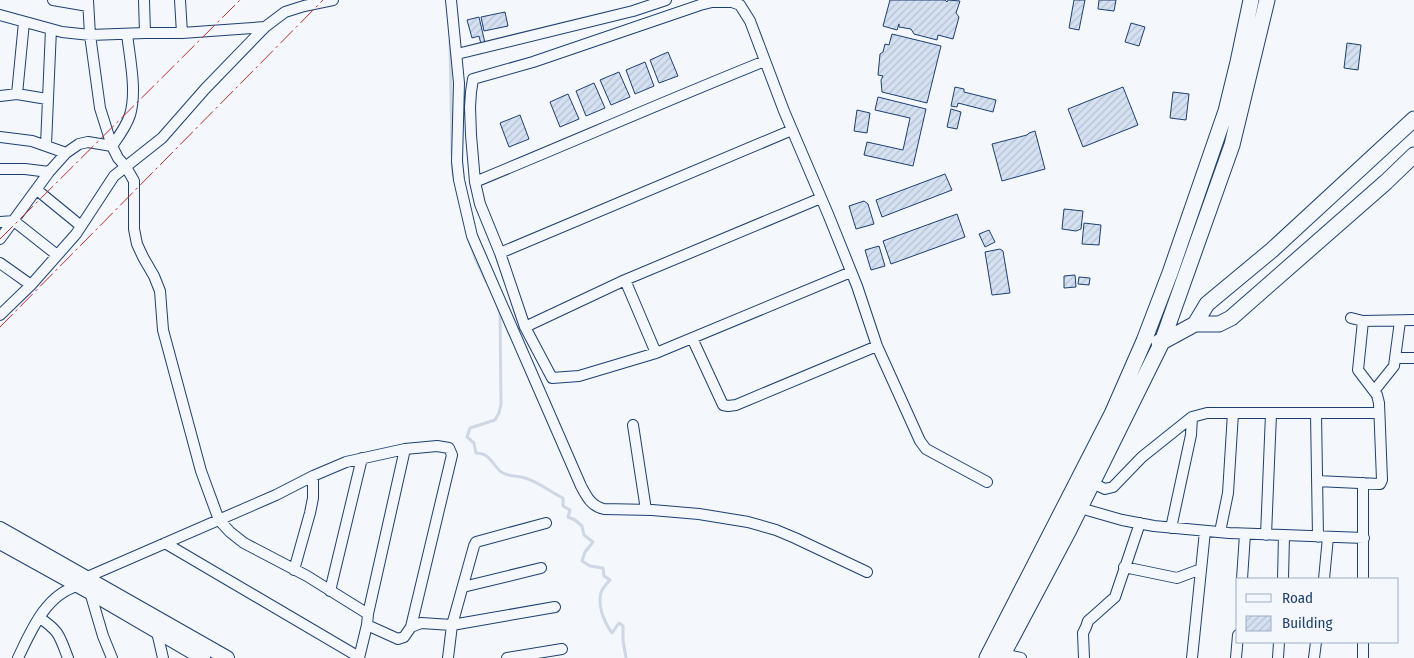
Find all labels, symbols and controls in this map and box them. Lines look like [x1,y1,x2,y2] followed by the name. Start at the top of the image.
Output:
[1236,578,1399,643] legend
[1282,589,1313,607] text: Road
[1282,614,1333,632] text: Building

